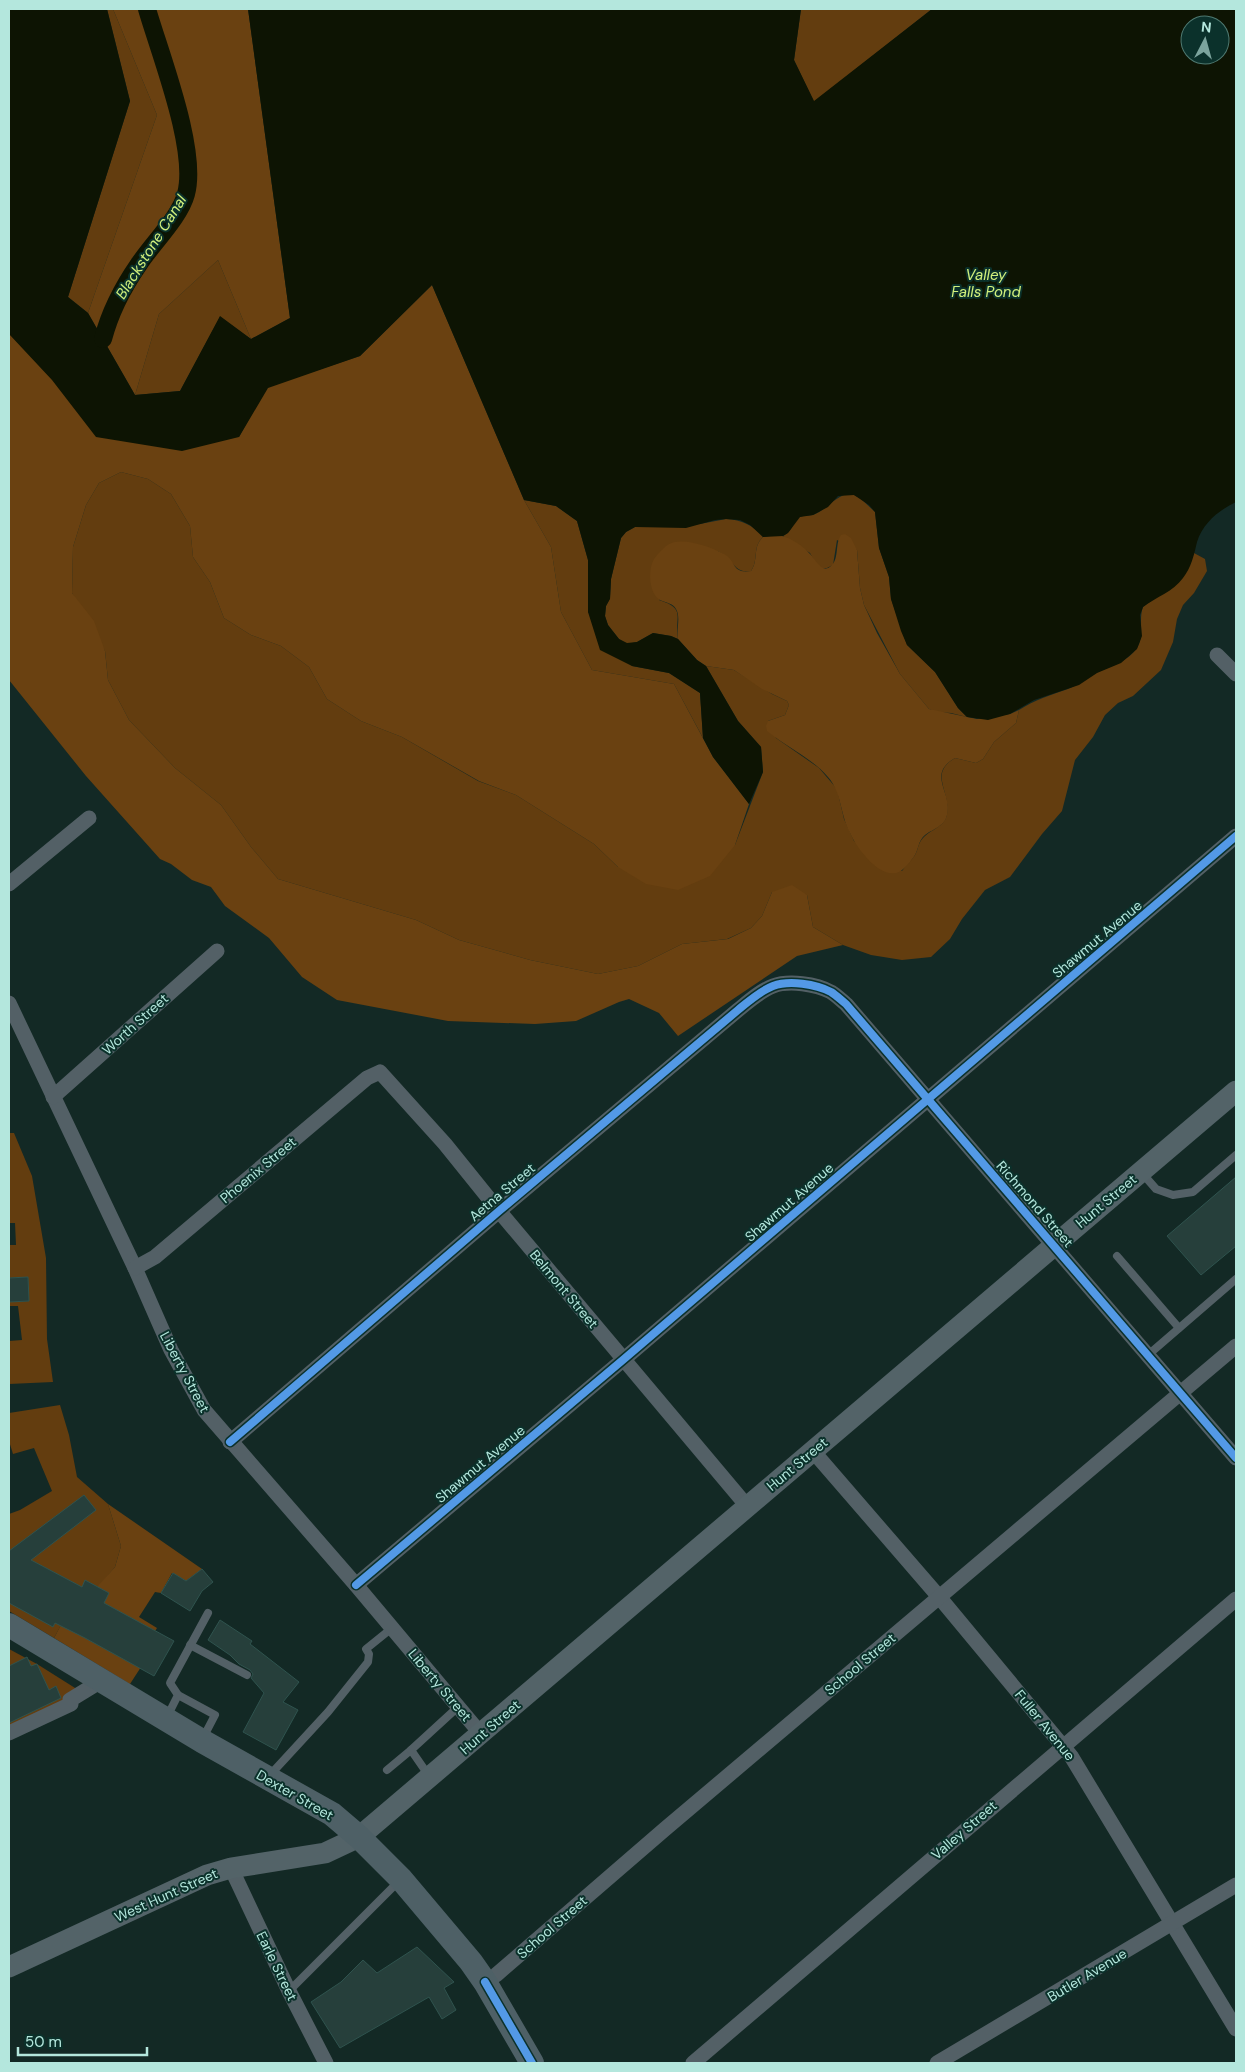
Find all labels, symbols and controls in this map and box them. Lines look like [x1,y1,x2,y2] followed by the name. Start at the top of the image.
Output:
[1180,15,1230,65] north arrow
[1200,18,1212,37] text: N
[111,191,191,303] water label: Blackstone Canal
[951,265,1021,302] water label: Valley Falls Pond
[1048,896,1146,982] street label: Shawmut Avenue
[98,989,172,1059] street label: Worth Street
[216,1133,300,1207] street label: Phoenix Street
[993,1157,1077,1251] street label: Richmond Street
[465,1159,539,1225] street label: Aetna Street
[741,1159,837,1245] street label: Shawmut Avenue
[1072,1170,1140,1232] street label: Hunt Street
[526,1246,602,1332] street label: Belmont Street
[156,1328,214,1416] street label: Liberty Street
[431,1421,529,1507] street label: Shawmut Avenue
[763,1433,831,1495] street label: Hunt Street
[821,1629,899,1699] street label: School Street
[404,1645,476,1725] street label: Liberty Street
[1011,1686,1079,1764] street label: Fuller Avenue
[456,1696,524,1758] street label: Hunt Street
[253,1766,337,1824] street label: Dexter Street
[927,1797,1001,1863] street label: Valley Street
[112,1864,220,1926] street label: West Hunt Street
[513,1892,591,1962] street label: School Street
[252,1928,302,2004] street label: Earle Street
[1044,1944,1130,2006] street label: Butler Avenue
[18,2024,146,2056] scale bar
[25,2032,62,2052] text: 50 m

